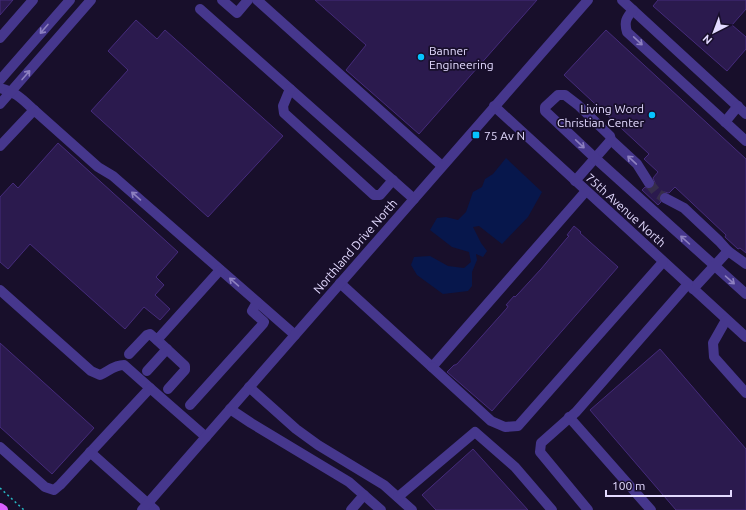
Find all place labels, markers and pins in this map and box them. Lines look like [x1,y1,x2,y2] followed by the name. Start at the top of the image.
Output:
[429,44,494,71] place label: Banner Engineering
[416,52,426,62] marker: Banner Engineering
[557,102,644,129] place label: Living Word Christian Center
[647,110,657,120] marker: Living Word Christian Center
[484,129,525,142] place label: 75 Av N
[471,130,481,140] marker: 75 Av N

